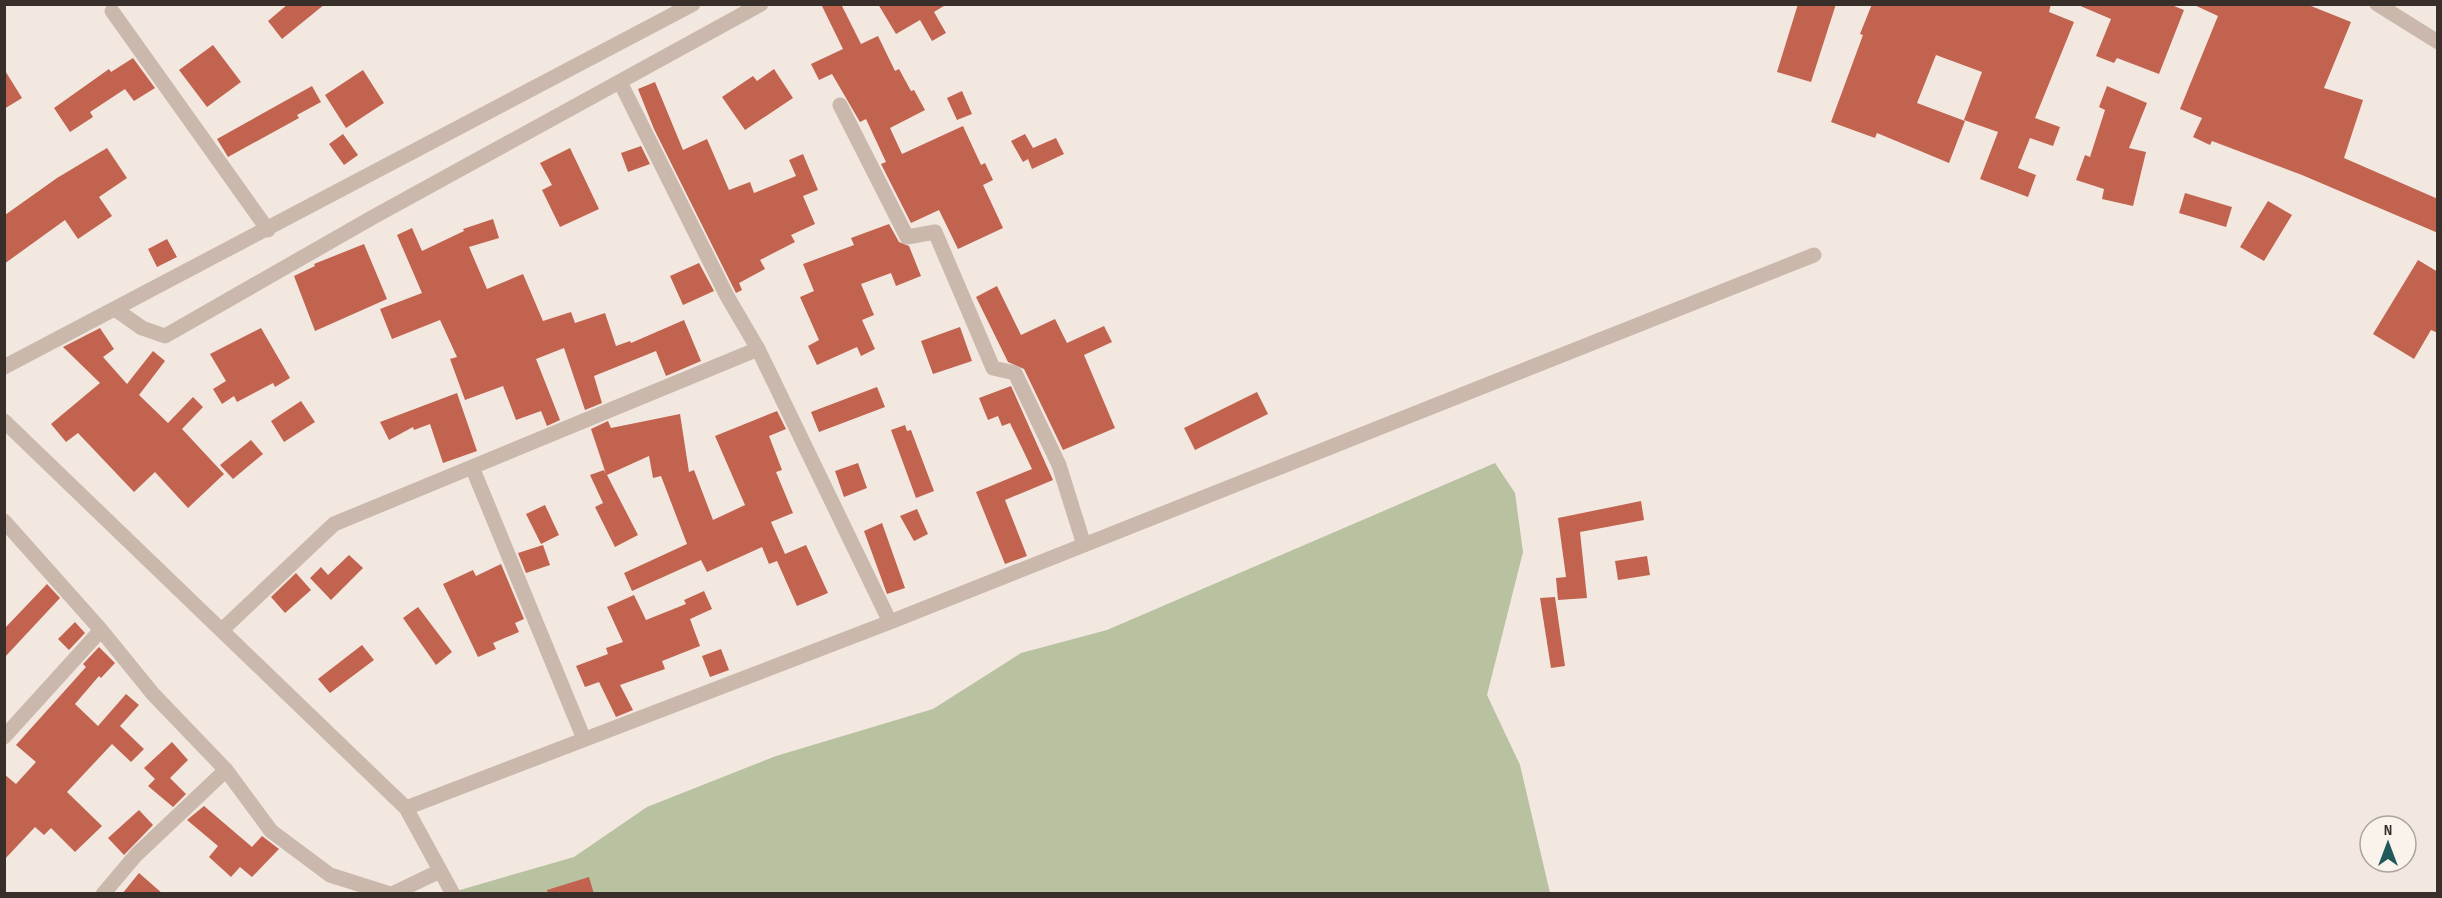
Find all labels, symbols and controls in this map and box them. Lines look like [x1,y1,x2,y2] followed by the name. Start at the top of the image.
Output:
[2358,814,2418,874] north arrow
[2384,821,2392,840] text: N

